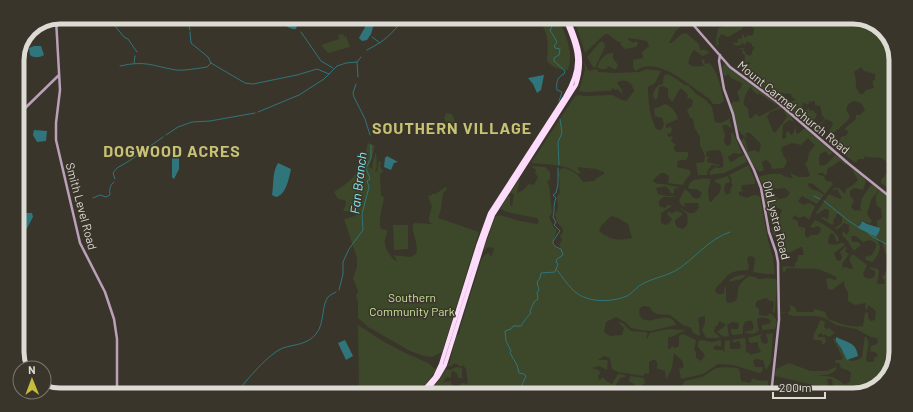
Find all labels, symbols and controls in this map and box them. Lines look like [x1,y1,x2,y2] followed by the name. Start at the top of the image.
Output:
[735,57,853,157] street label: Mount Carmel Church Road
[372,118,532,137] district label: SOUTHERN VILLAGE
[103,141,241,160] district label: DOGWOOD ACRES
[346,151,370,215] water label: Fan Branch
[64,161,100,251] street label: Smith Level Road
[760,179,794,261] street label: Old Lystra Road
[369,290,455,318] park label: Southern Community Park
[12,360,52,400] north arrow
[28,363,36,376] text: N
[773,374,825,400] scale bar
[779,380,811,394] text: 200 m

